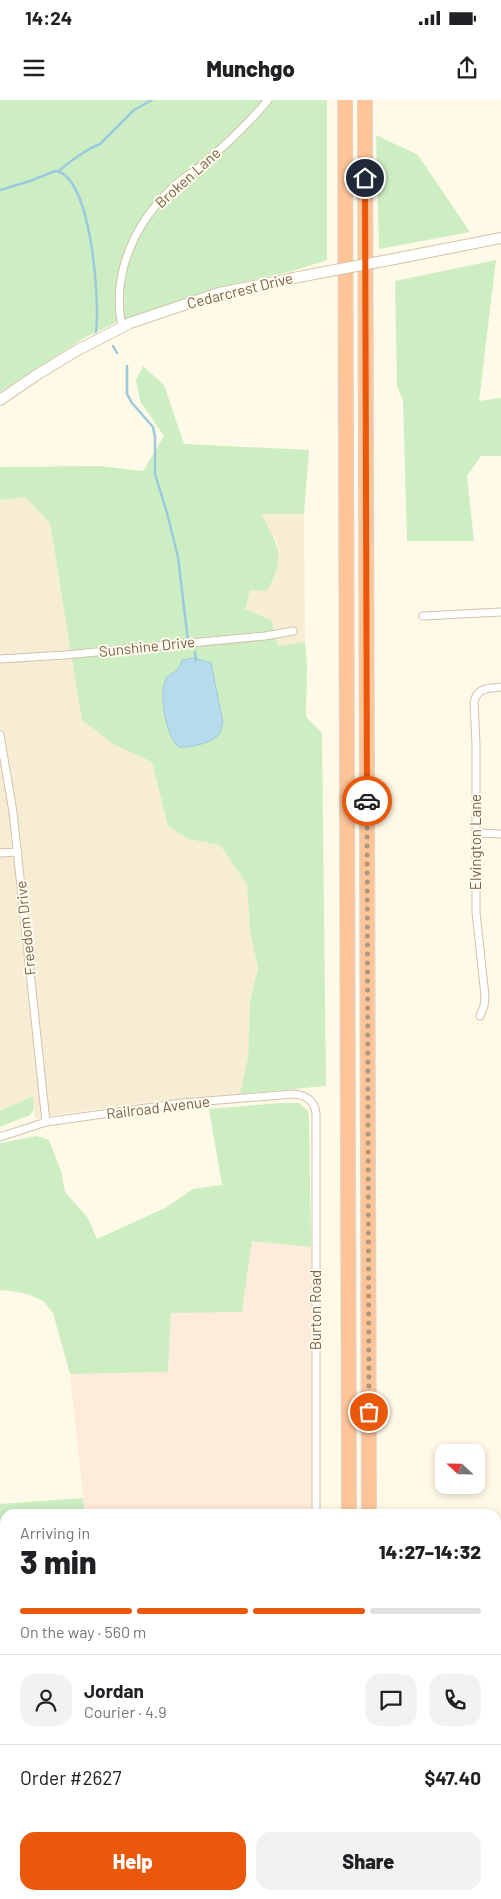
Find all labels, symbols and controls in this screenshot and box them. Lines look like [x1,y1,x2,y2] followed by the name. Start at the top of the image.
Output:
[25,6,72,29] text: 14:24
[20,54,48,82] icon: menu
[453,54,481,82] icon: share
[206,55,295,81] text: Munchgo
[151,143,224,211] street label: Broken Lane
[344,157,386,199] pin
[351,164,379,192] icon: home
[185,268,295,312] street label: Cedarcrest Drive
[98,632,196,660] street label: Sunshine Drive
[342,776,392,826] courier
[353,787,381,815] icon: car
[466,794,484,890] street label: Elvington Lane
[11,880,39,976] street label: Freedom Drive
[105,1092,211,1122] street label: Railroad Avenue
[306,1270,324,1350] street label: Burton Road
[348,1391,390,1433] pin
[355,1398,383,1426] icon: bag
[435,1444,485,1494] north arrow
[435,1444,485,1494] map controls
[20,1523,90,1542] text: Arriving in
[379,1540,481,1563] text: 14:27–14:32
[20,1542,97,1580] text: 3 min
[20,1622,146,1641] text: On the way · 560 m
[20,1674,72,1726] button: person
[365,1674,417,1726] button: chat
[429,1674,481,1726] button: phone
[84,1679,144,1702] text: Jordan
[84,1702,167,1721] text: Courier · 4.9
[20,1766,122,1789] text: Order #2627
[424,1766,481,1789] text: $47.40
[20,1832,246,1890] button: Help
[256,1832,481,1890] button: Share

